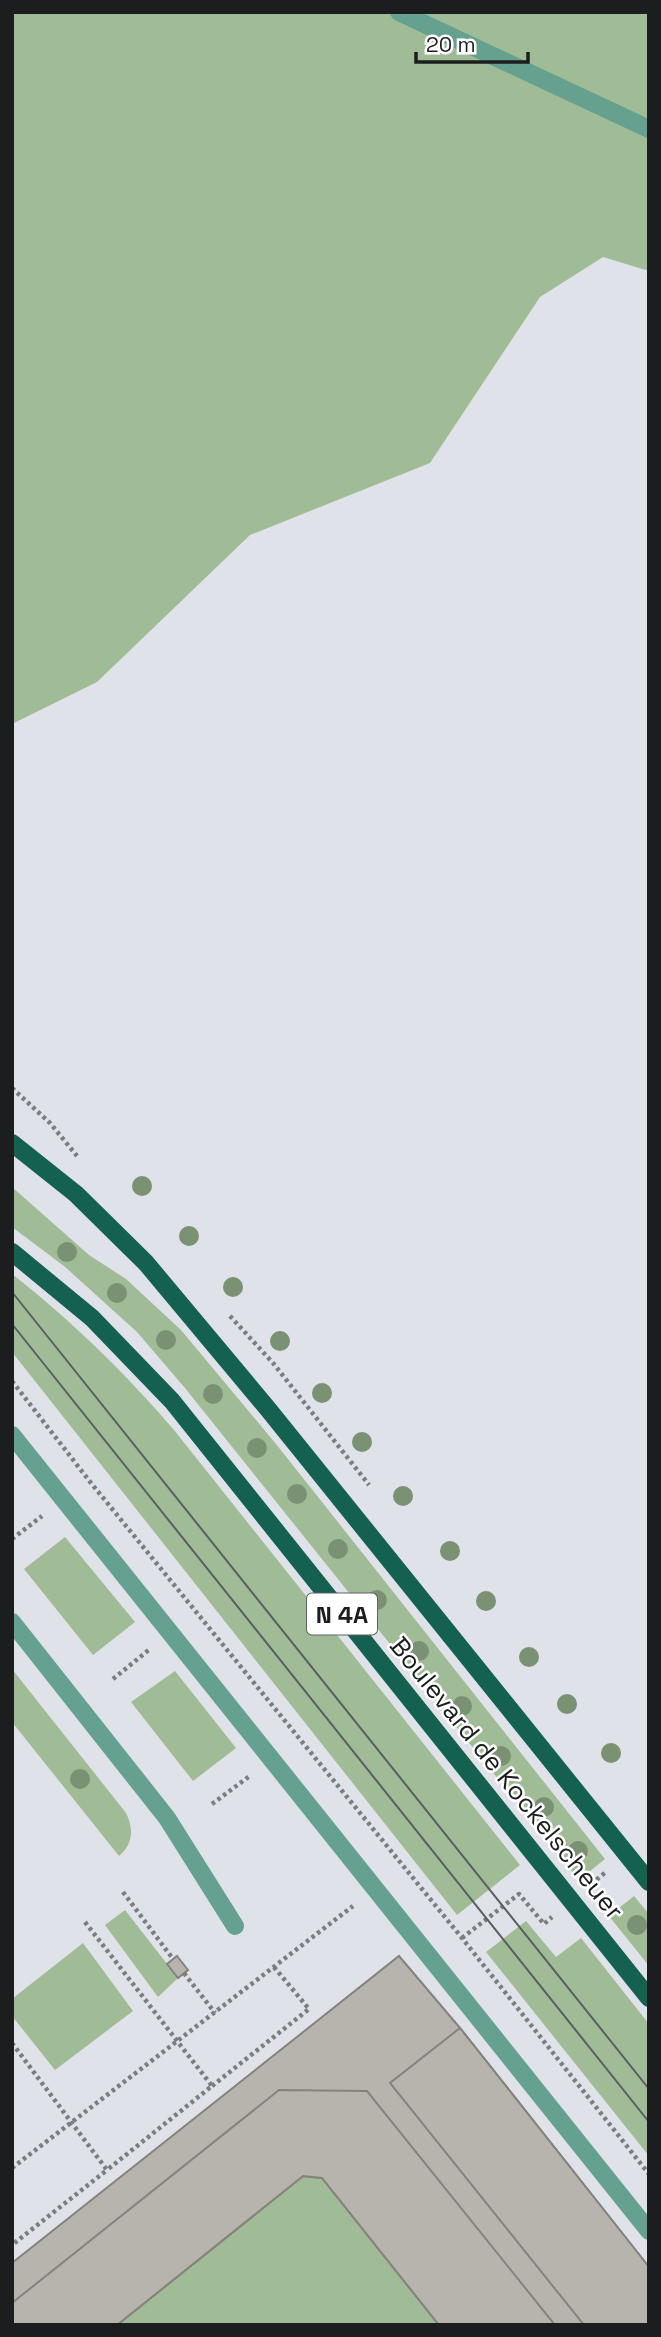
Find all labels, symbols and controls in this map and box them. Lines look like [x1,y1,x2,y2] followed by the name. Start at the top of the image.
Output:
[416,21,528,65] scale bar
[426,31,476,58] text: 20 m
[307,1594,377,1634] road number: N 4A
[382,1630,632,1926] street label: Boulevard de Kockelscheuer

